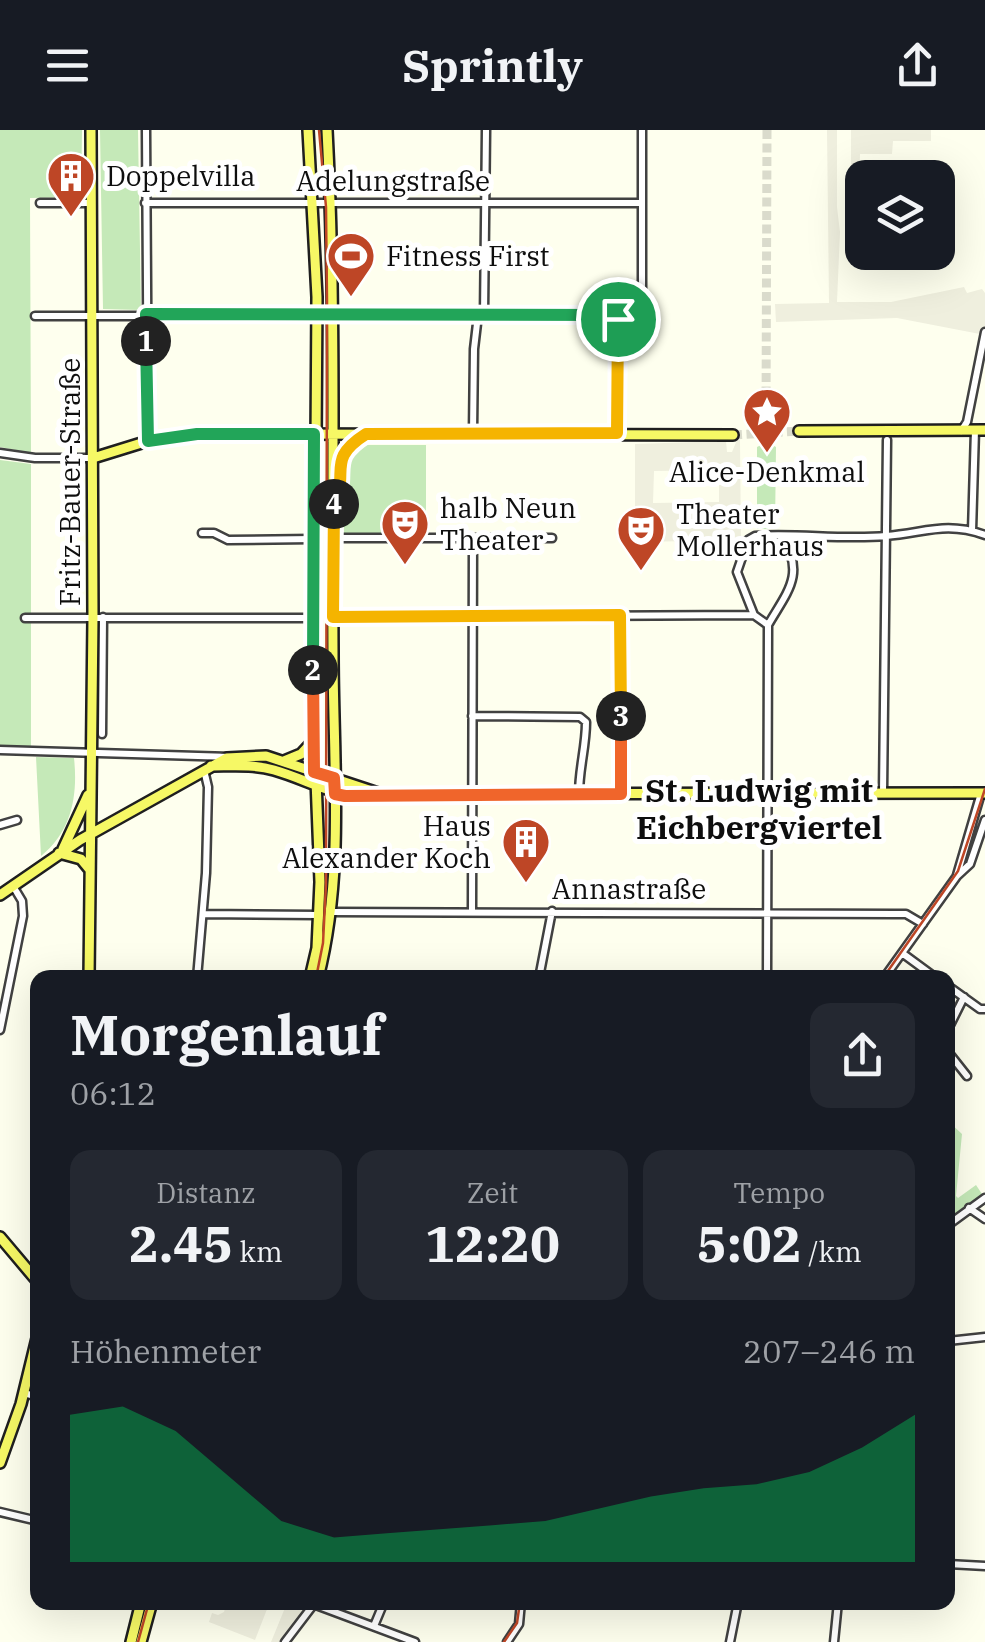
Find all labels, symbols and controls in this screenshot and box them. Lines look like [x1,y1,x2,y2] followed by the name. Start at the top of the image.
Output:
[402,36,583,94] text: Sprintly
[40,38,95,93] icon: menu
[890,38,945,93] icon: share
[45,150,97,218] building icon: Doppelvilla
[106,157,255,194] place label: Doppelvilla
[845,160,955,270] map controls
[845,160,955,270] button: layers
[296,162,490,199] street label: Adelungstraße
[325,230,377,298] sports icon: Fitness First
[386,237,550,274] place label: Fitness First
[576,277,661,362] pin
[591,292,646,347] icon: arrive
[121,316,171,366] pin: 1
[138,322,154,359] text: 1
[51,358,88,606] street label: Fritz-Bauer-Straße
[741,386,793,454] place icon: Alice-Denkmal
[669,453,865,490] place label: Alice-Denkmal
[309,479,359,529] pin: 4
[326,485,342,522] text: 4
[440,489,576,558] place label: halb Neun Theater
[676,495,824,564] place label: Theater Mollerhaus
[379,498,431,566] theatre icon: halb Neun Theater
[615,504,667,572] theatre icon: Theater Mollerhaus
[288,645,338,695] pin: 2
[305,651,321,688] text: 2
[596,691,646,741] pin: 3
[613,697,629,734] text: 3
[636,769,882,848] district label: St. Ludwig mit Eichbergviertel
[282,807,491,876] place label: Haus Alexander Koch
[500,816,552,884] building icon: Haus Alexander Koch
[552,870,706,907] street label: Annastraße
[70,999,383,1070] text: Morgenlauf
[810,1003,915,1108] button: share
[70,1072,156,1114] text: 06:12
[156,1174,256,1211] text: Distanz
[467,1174,518,1211] text: Zeit
[733,1174,825,1211] text: Tempo
[129,1211,233,1276] text: 2.45
[425,1211,560,1276] text: 12:20
[697,1211,802,1276] text: 5:02
[233,1233,283,1270] text: km
[802,1233,862,1270] text: /km
[70,1330,261,1372] text: Höhenmeter
[743,1330,915,1372] text: 207–246 m

